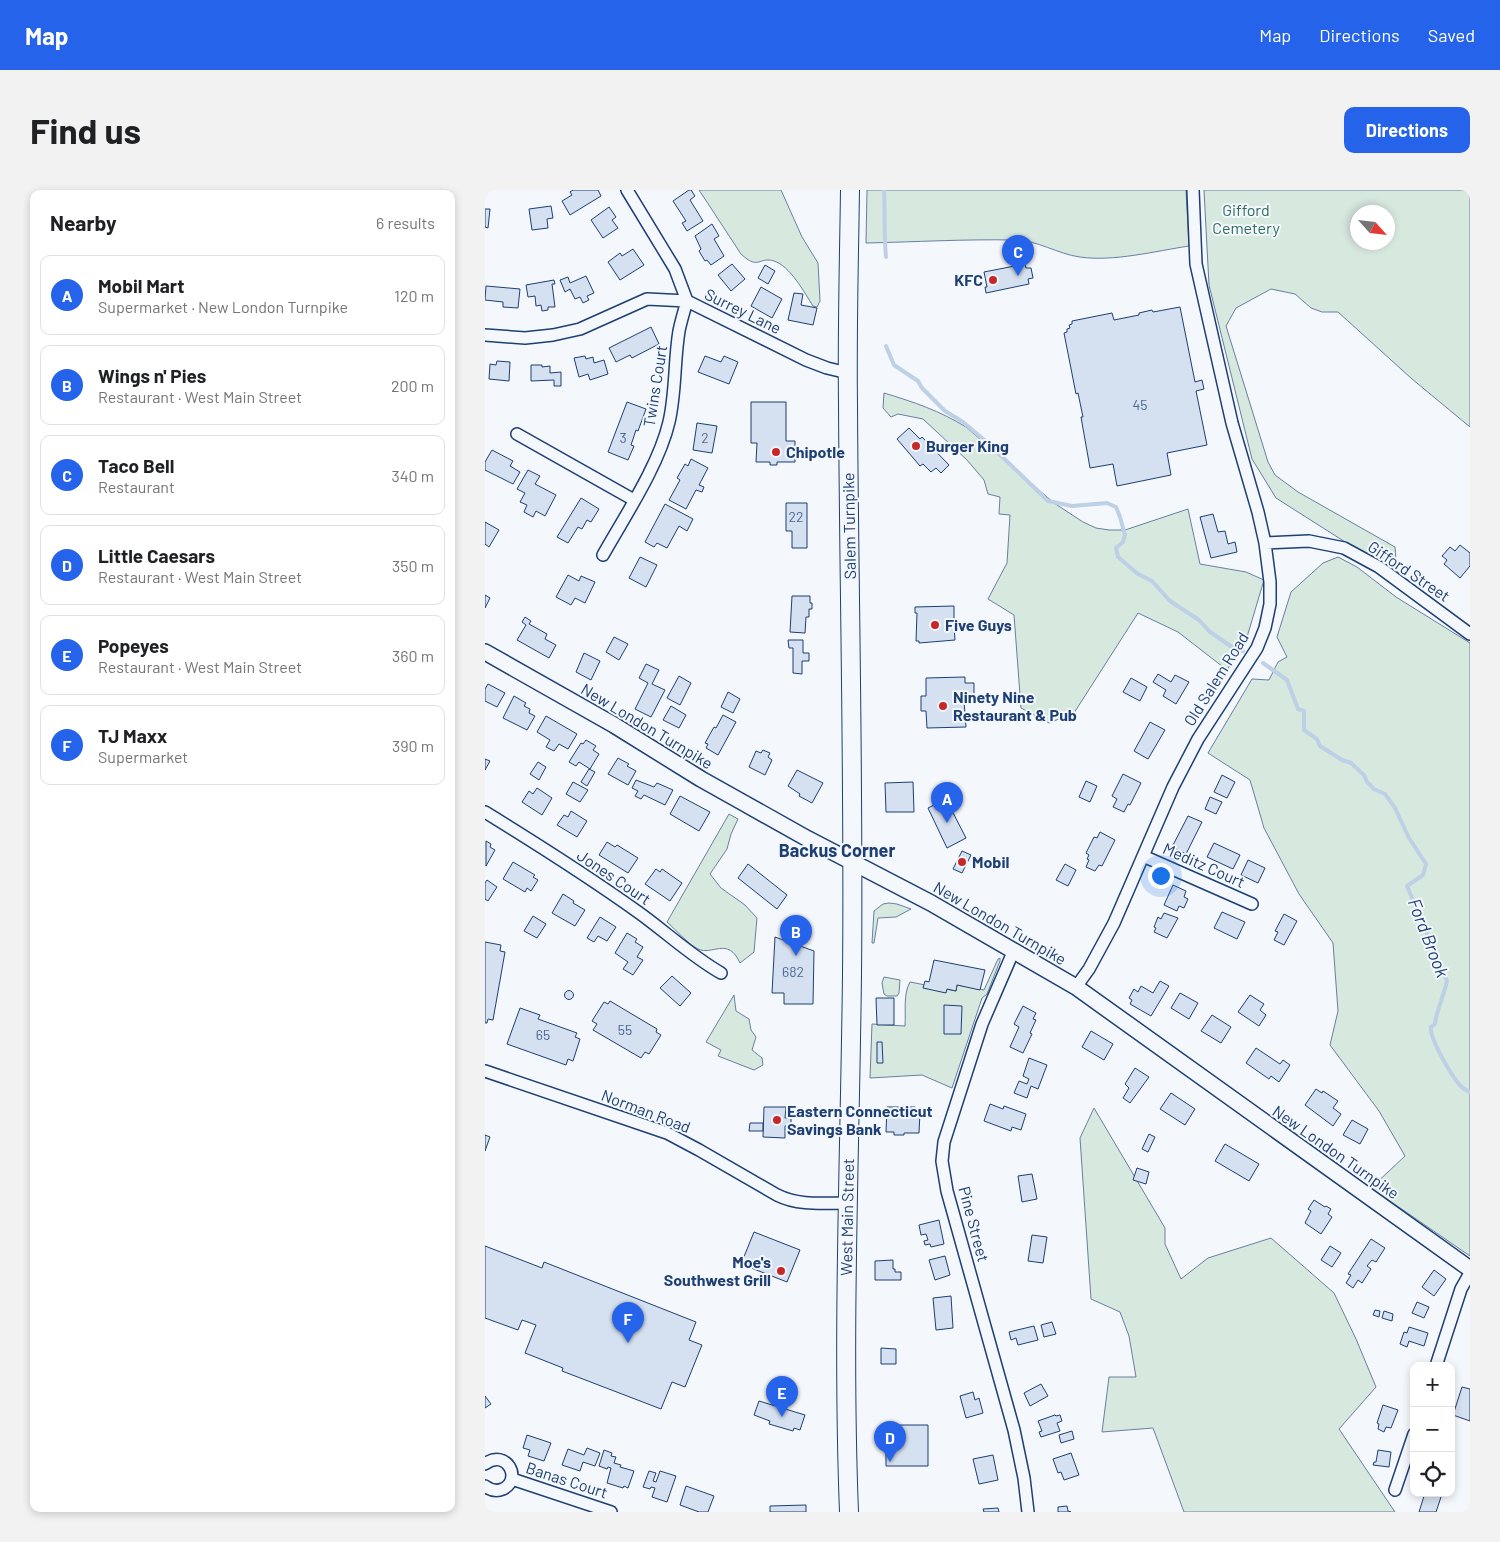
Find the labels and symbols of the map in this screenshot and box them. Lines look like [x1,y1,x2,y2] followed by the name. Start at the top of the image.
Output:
[1212,200,1280,237] park label: Gifford Cemetery
[1350,205,1395,250] north arrow
[1002,235,1034,276] pin: C
[954,270,983,289] place label: KFC
[987,274,999,286] marker: KFC
[702,284,785,337] street label: Surrey Lane
[639,344,670,428] street label: Twins Court
[1133,396,1147,413] house number: 45
[619,429,627,446] house number: 3
[701,429,709,446] house number: 2
[926,436,1009,455] place label: Burger King
[910,440,922,452] marker: Burger King
[786,442,845,461] place label: Chipotle
[770,446,782,458] marker: Chipotle
[838,472,859,580] street label: Salem Turnpike
[788,508,804,525] house number: 22
[1365,536,1454,605] street label: Gifford Street
[945,615,1012,634] place label: Five Guys
[929,619,941,631] marker: Five Guys
[1179,628,1252,729] street label: Old Salem Road
[578,679,716,772] street label: New London Turnpike
[953,687,1077,724] place label: Ninety Nine Restaurant & Pub
[937,700,949,712] marker: Ninety Nine Restaurant & Pub
[931,782,963,823] pin: A
[1160,838,1248,891] street label: Meditz Court
[779,839,895,861] district label: Backus Corner
[574,845,655,908] street label: Jones Court
[972,852,1009,871] place label: Mobil
[956,856,968,868] marker: Mobil
[1148,863,1174,889] your location
[931,877,1070,968] street label: New London Turnpike
[1404,895,1454,981] water label: Ford Brook
[780,915,812,956] pin: B
[782,963,804,980] house number: 682
[618,1021,632,1038] house number: 55
[536,1026,550,1043] house number: 65
[599,1085,693,1136] street label: Norman Road
[787,1101,933,1138] place label: Eastern Connecticut Savings Bank
[1269,1101,1403,1202] street label: New London Turnpike
[771,1114,783,1126] marker: Eastern Connecticut Savings Bank
[836,1158,857,1276] street label: West Main Street
[955,1184,994,1264] street label: Pine Street
[664,1252,771,1289] place label: Moe's Southwest Grill
[775,1265,787,1277] marker: Moe's Southwest Grill
[612,1302,644,1343] pin: F
[766,1376,798,1417] pin: E
[874,1421,906,1462] pin: D
[524,1457,610,1502] street label: Banas Court

